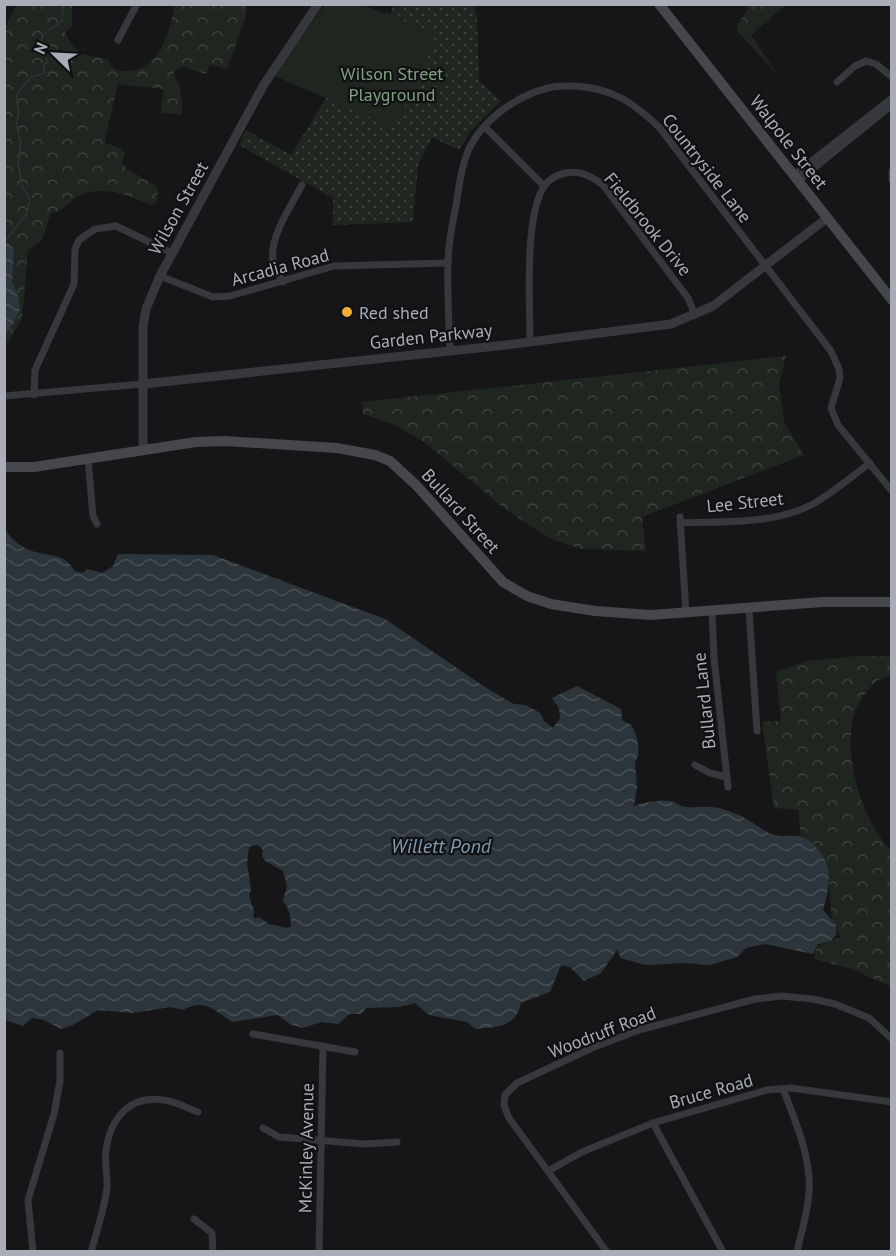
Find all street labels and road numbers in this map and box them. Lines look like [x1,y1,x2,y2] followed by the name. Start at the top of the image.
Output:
[745,90,833,194] street label: Walpole Street
[657,109,757,227] street label: Countryside Lane
[143,157,213,259] street label: Wilson Street
[599,168,697,280] street label: Fieldbrook Drive
[229,243,331,291] street label: Arcadia Road
[369,318,494,354] street label: Garden Parkway
[417,464,505,558] street label: Bullard Street
[705,487,785,517] street label: Lee Street
[687,651,721,751] street label: Bullard Lane
[545,1001,659,1063] street label: Woodruff Road
[666,1068,756,1114] street label: Bruce Road
[293,1083,319,1213] street label: McKinley Avenue

